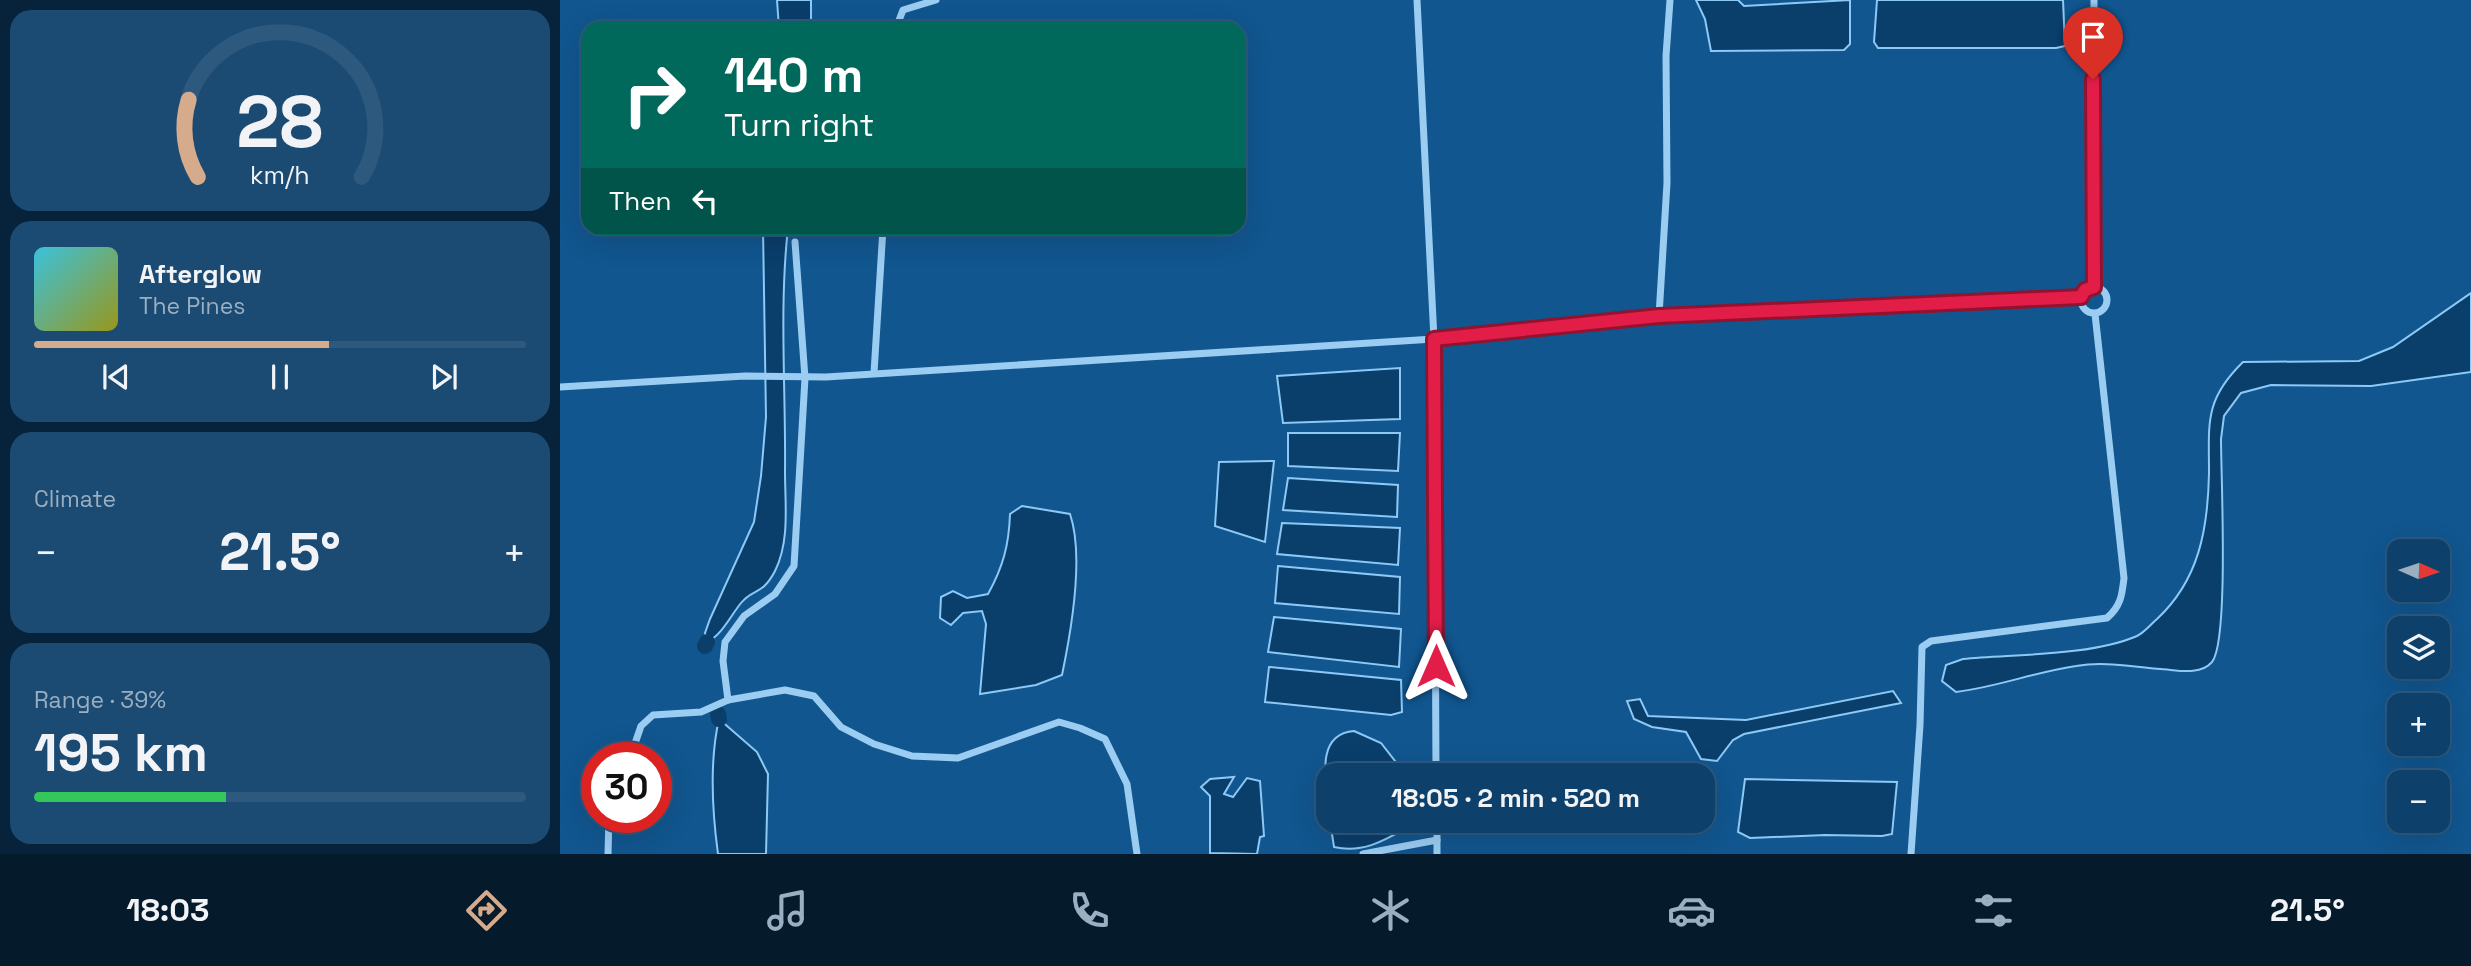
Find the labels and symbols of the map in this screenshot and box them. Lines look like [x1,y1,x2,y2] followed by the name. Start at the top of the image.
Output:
[2063,7,2123,79] pin
[2387,539,2450,602] north arrow
[1399,629,1473,703] position arrow
[581,742,672,833] speed limit sign: 30

